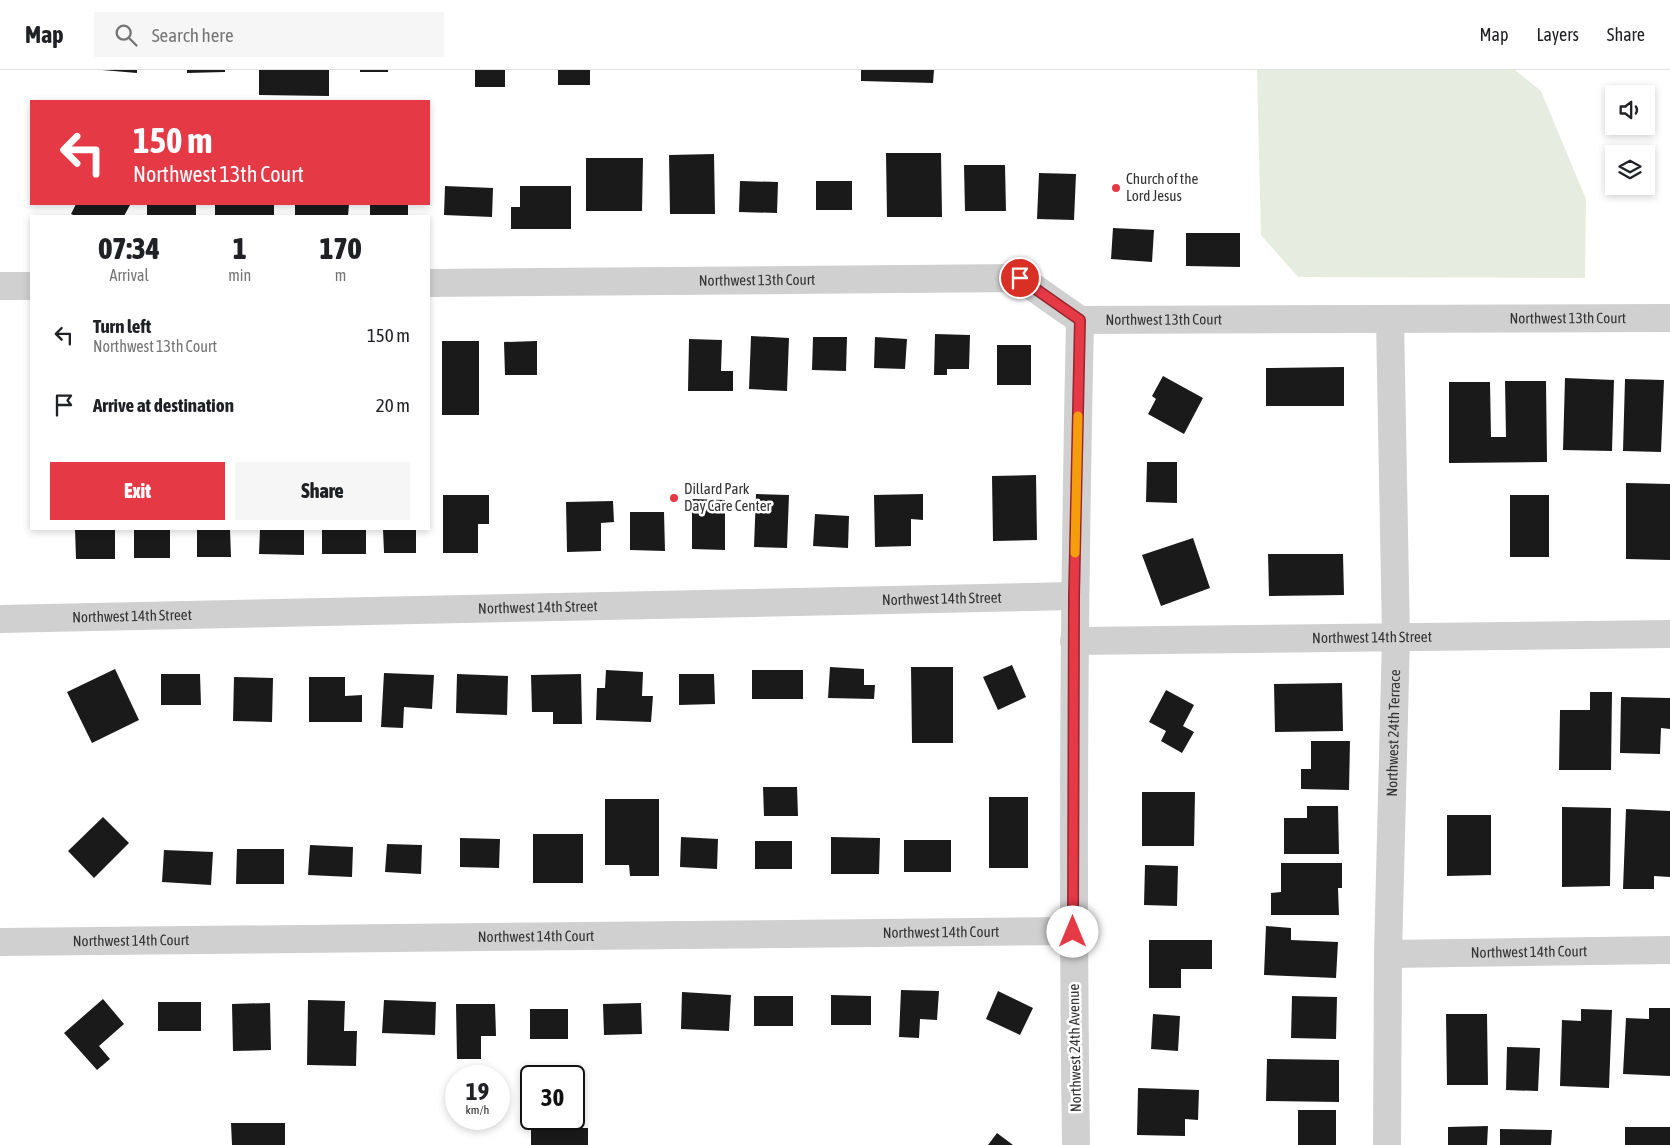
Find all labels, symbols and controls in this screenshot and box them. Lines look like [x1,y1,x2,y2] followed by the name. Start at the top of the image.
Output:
[94,12,444,57] search box
[25,21,64,48] text: Map
[112,21,140,49] icon: search
[152,24,234,46] text: Search here
[1479,24,1508,45] text: Map
[1536,24,1579,45] text: Layers
[1607,24,1645,45] text: Share
[1605,85,1655,195] map controls
[1605,85,1655,135] button: sound
[50,120,115,185] icon: left
[133,120,212,160] text: 150 m
[1605,145,1655,195] button: layers
[133,161,304,187] text: Northwest 13th Court
[1126,170,1198,204] place label: Church of the Lord Jesus
[1110,182,1122,194] marker: Church of the Lord Jesus
[98,231,160,265] text: 07:34
[233,231,247,265] text: 1
[319,231,362,265] text: 170
[999,257,1041,299] pin
[1006,264,1034,292] icon: arrive
[110,266,149,284] text: Arrival
[228,266,251,284] text: min
[335,266,346,284] text: m
[699,271,815,289] street label: Northwest 13th Court
[1509,309,1626,327] street label: Northwest 13th Court
[1105,311,1222,328] street label: Northwest 13th Court
[93,315,151,337] text: Turn left
[50,321,78,349] icon: left
[367,324,410,346] text: 150 m
[93,337,217,355] text: Northwest 13th Court
[50,391,78,419] icon: arrive
[93,394,234,416] text: Arrive at destination
[376,394,410,416] text: 20 m
[50,462,225,520] button: Exit
[235,462,410,520] button: Share
[684,480,771,514] place label: Dillard Park Day Care Center
[668,492,680,504] marker: Dillard Park Day Care Center
[882,589,1002,608] street label: Northwest 14th Street
[478,597,598,617] street label: Northwest 14th Street
[72,606,192,625] street label: Northwest 14th Street
[1312,628,1432,646] street label: Northwest 14th Street
[1383,669,1403,797] street label: Northwest 24th Terrace
[1046,905,1098,957] position arrow
[883,923,999,941] street label: Northwest 14th Court
[478,927,594,945] street label: Northwest 14th Court
[73,931,189,949] street label: Northwest 14th Court
[1471,942,1587,961] street label: Northwest 14th Court
[1065,984,1084,1112] street label: Northwest 24th Avenue
[520,1065,585,1130] speed limit sign: 30
[466,1077,489,1105] text: 19
[466,1103,489,1117] text: km/h

